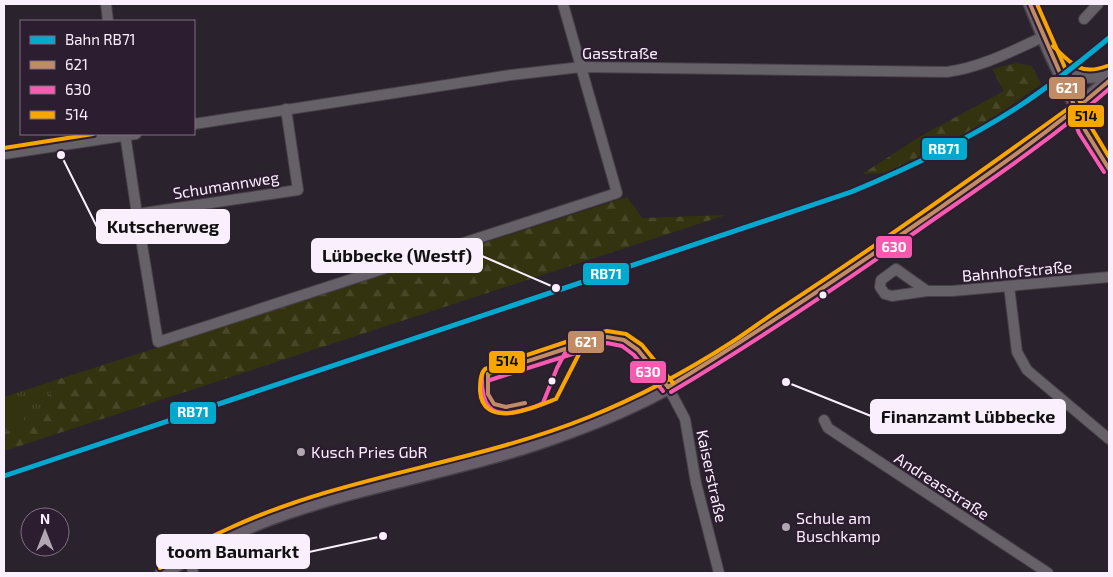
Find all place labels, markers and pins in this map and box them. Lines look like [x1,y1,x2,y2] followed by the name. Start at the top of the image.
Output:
[97,210,229,243] callout: Kutscherweg
[312,239,482,272] callout: Lübbecke (Westf)
[818,290,828,300] unlabelled marker
[547,376,557,386] unlabelled marker
[871,400,1065,433] callout: Finanzamt Lübbecke
[311,442,428,461] place label: Kusch Pries GbR
[295,446,307,458] marker: Kusch Pries GbR
[796,508,881,545] place label: Schule am Buschkamp
[780,521,792,533] marker: Schule am Buschkamp
[157,535,309,568] callout: toom Baumarkt

